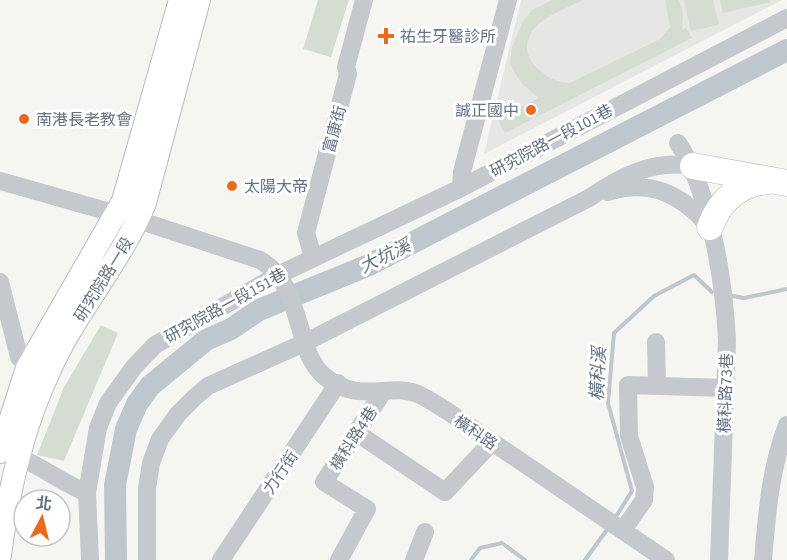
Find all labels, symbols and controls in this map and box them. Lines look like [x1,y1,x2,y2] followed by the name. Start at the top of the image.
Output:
[400,26,496,48] place label: 祐生牙醫診所
[377,27,395,45] marker: 祐生牙醫診所
[486,99,617,182] street label: 研究院路一段101巷
[455,100,519,122] place label: 誠正國中
[318,103,352,155] street label: 富康街
[524,103,538,117] marker: 誠正國中
[36,109,132,131] place label: 南港長老教會
[17,112,31,126] marker: 南港長老教會
[244,176,308,198] place label: 太陽大帝
[225,179,239,193] marker: 太陽大帝
[355,232,418,280] water label: 大坑溪
[69,233,139,326] street label: 研究院路一段
[161,263,290,348] street label: 研究院路一段151巷
[585,343,613,402] water label: 橫科溪
[714,353,738,433] street label: 橫科路73巷
[325,402,383,475] street label: 橫科路4巷
[449,410,501,455] street label: 橫科路
[258,447,303,499] street label: 力行街
[12,488,72,548] north arrow
[34,492,53,516] text: 北

